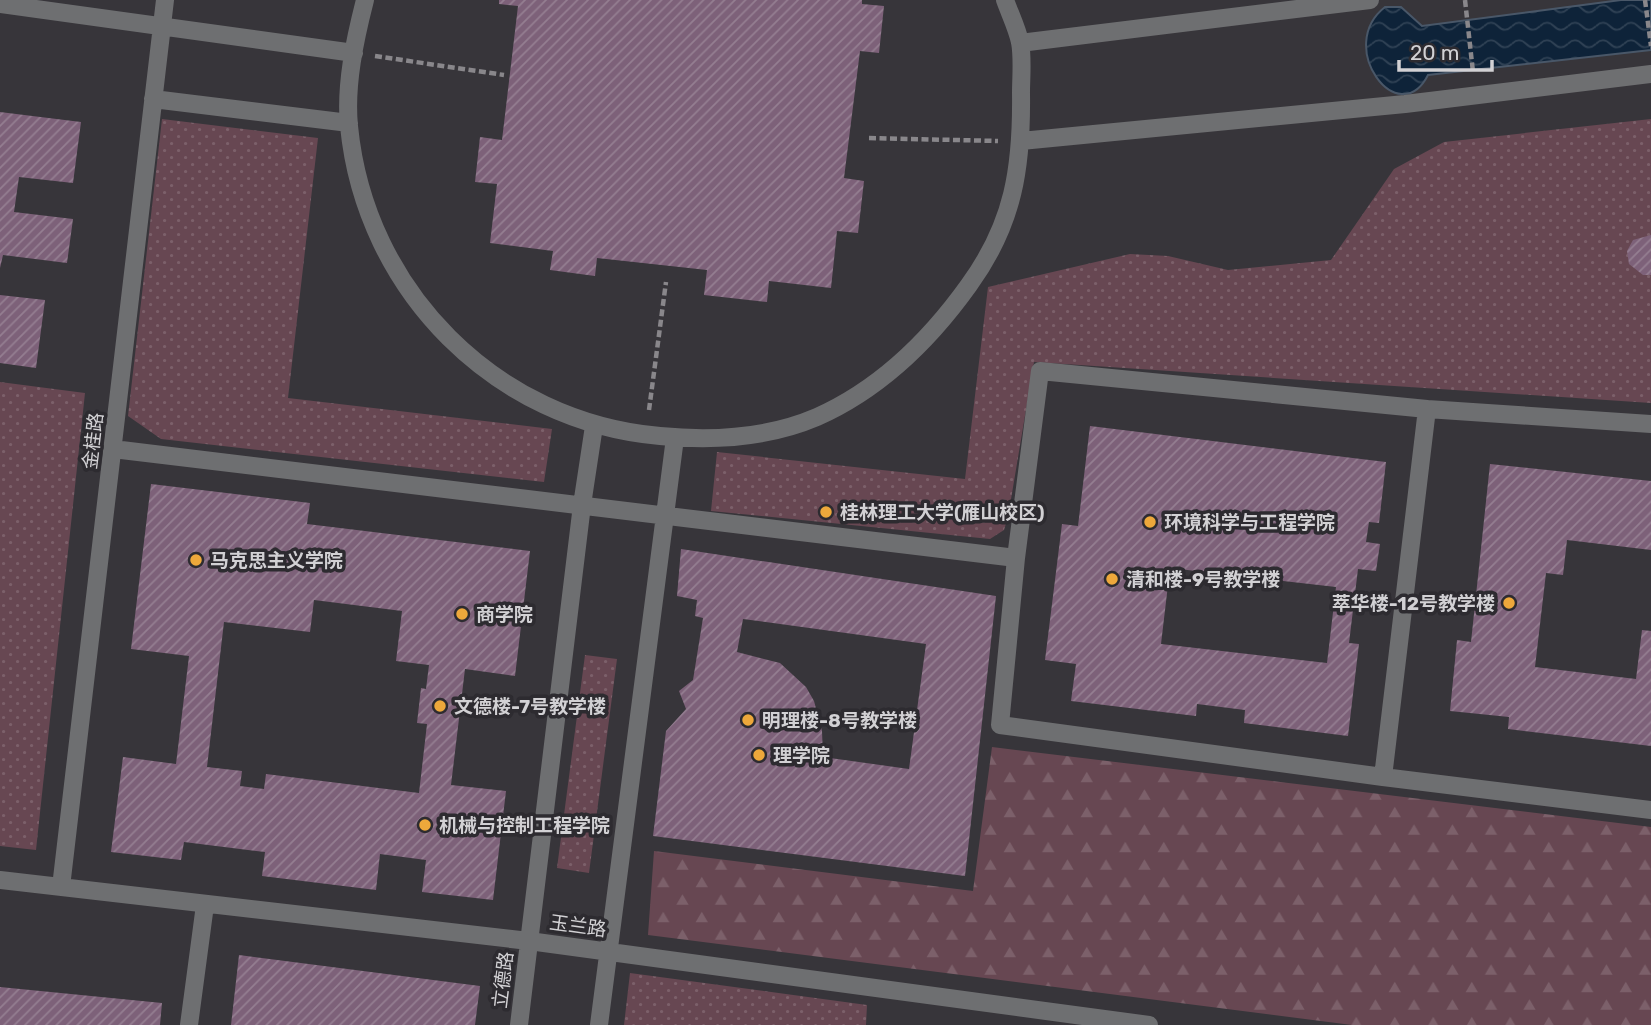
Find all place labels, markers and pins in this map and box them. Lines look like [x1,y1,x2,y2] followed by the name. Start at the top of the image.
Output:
[840,501,1045,524] place label: 桂林理工大学(雁山校区)
[818,504,834,520] marker: 桂林理工大学(雁山校区)
[1164,511,1335,534] place label: 环境科学与工程学院
[1142,514,1158,530] marker: 环境科学与工程学院
[210,549,343,572] place label: 马克思主义学院
[188,552,204,568] marker: 马克思主义学院
[1126,568,1280,591] place label: 清和楼-9号教学楼
[1104,571,1120,587] marker: 清和楼-9号教学楼
[1332,592,1495,615] place label: 萃华楼-12号教学楼
[1501,595,1517,611] marker: 萃华楼-12号教学楼
[476,603,533,626] place label: 商学院
[454,606,470,622] marker: 商学院
[454,695,606,718] place label: 文德楼-7号教学楼
[432,698,448,714] marker: 文德楼-7号教学楼
[762,709,917,732] place label: 明理楼-8号教学楼
[740,712,756,728] marker: 明理楼-8号教学楼
[773,744,830,767] place label: 理学院
[751,747,767,763] marker: 理学院
[439,814,610,837] place label: 机械与控制工程学院
[417,817,433,833] marker: 机械与控制工程学院

